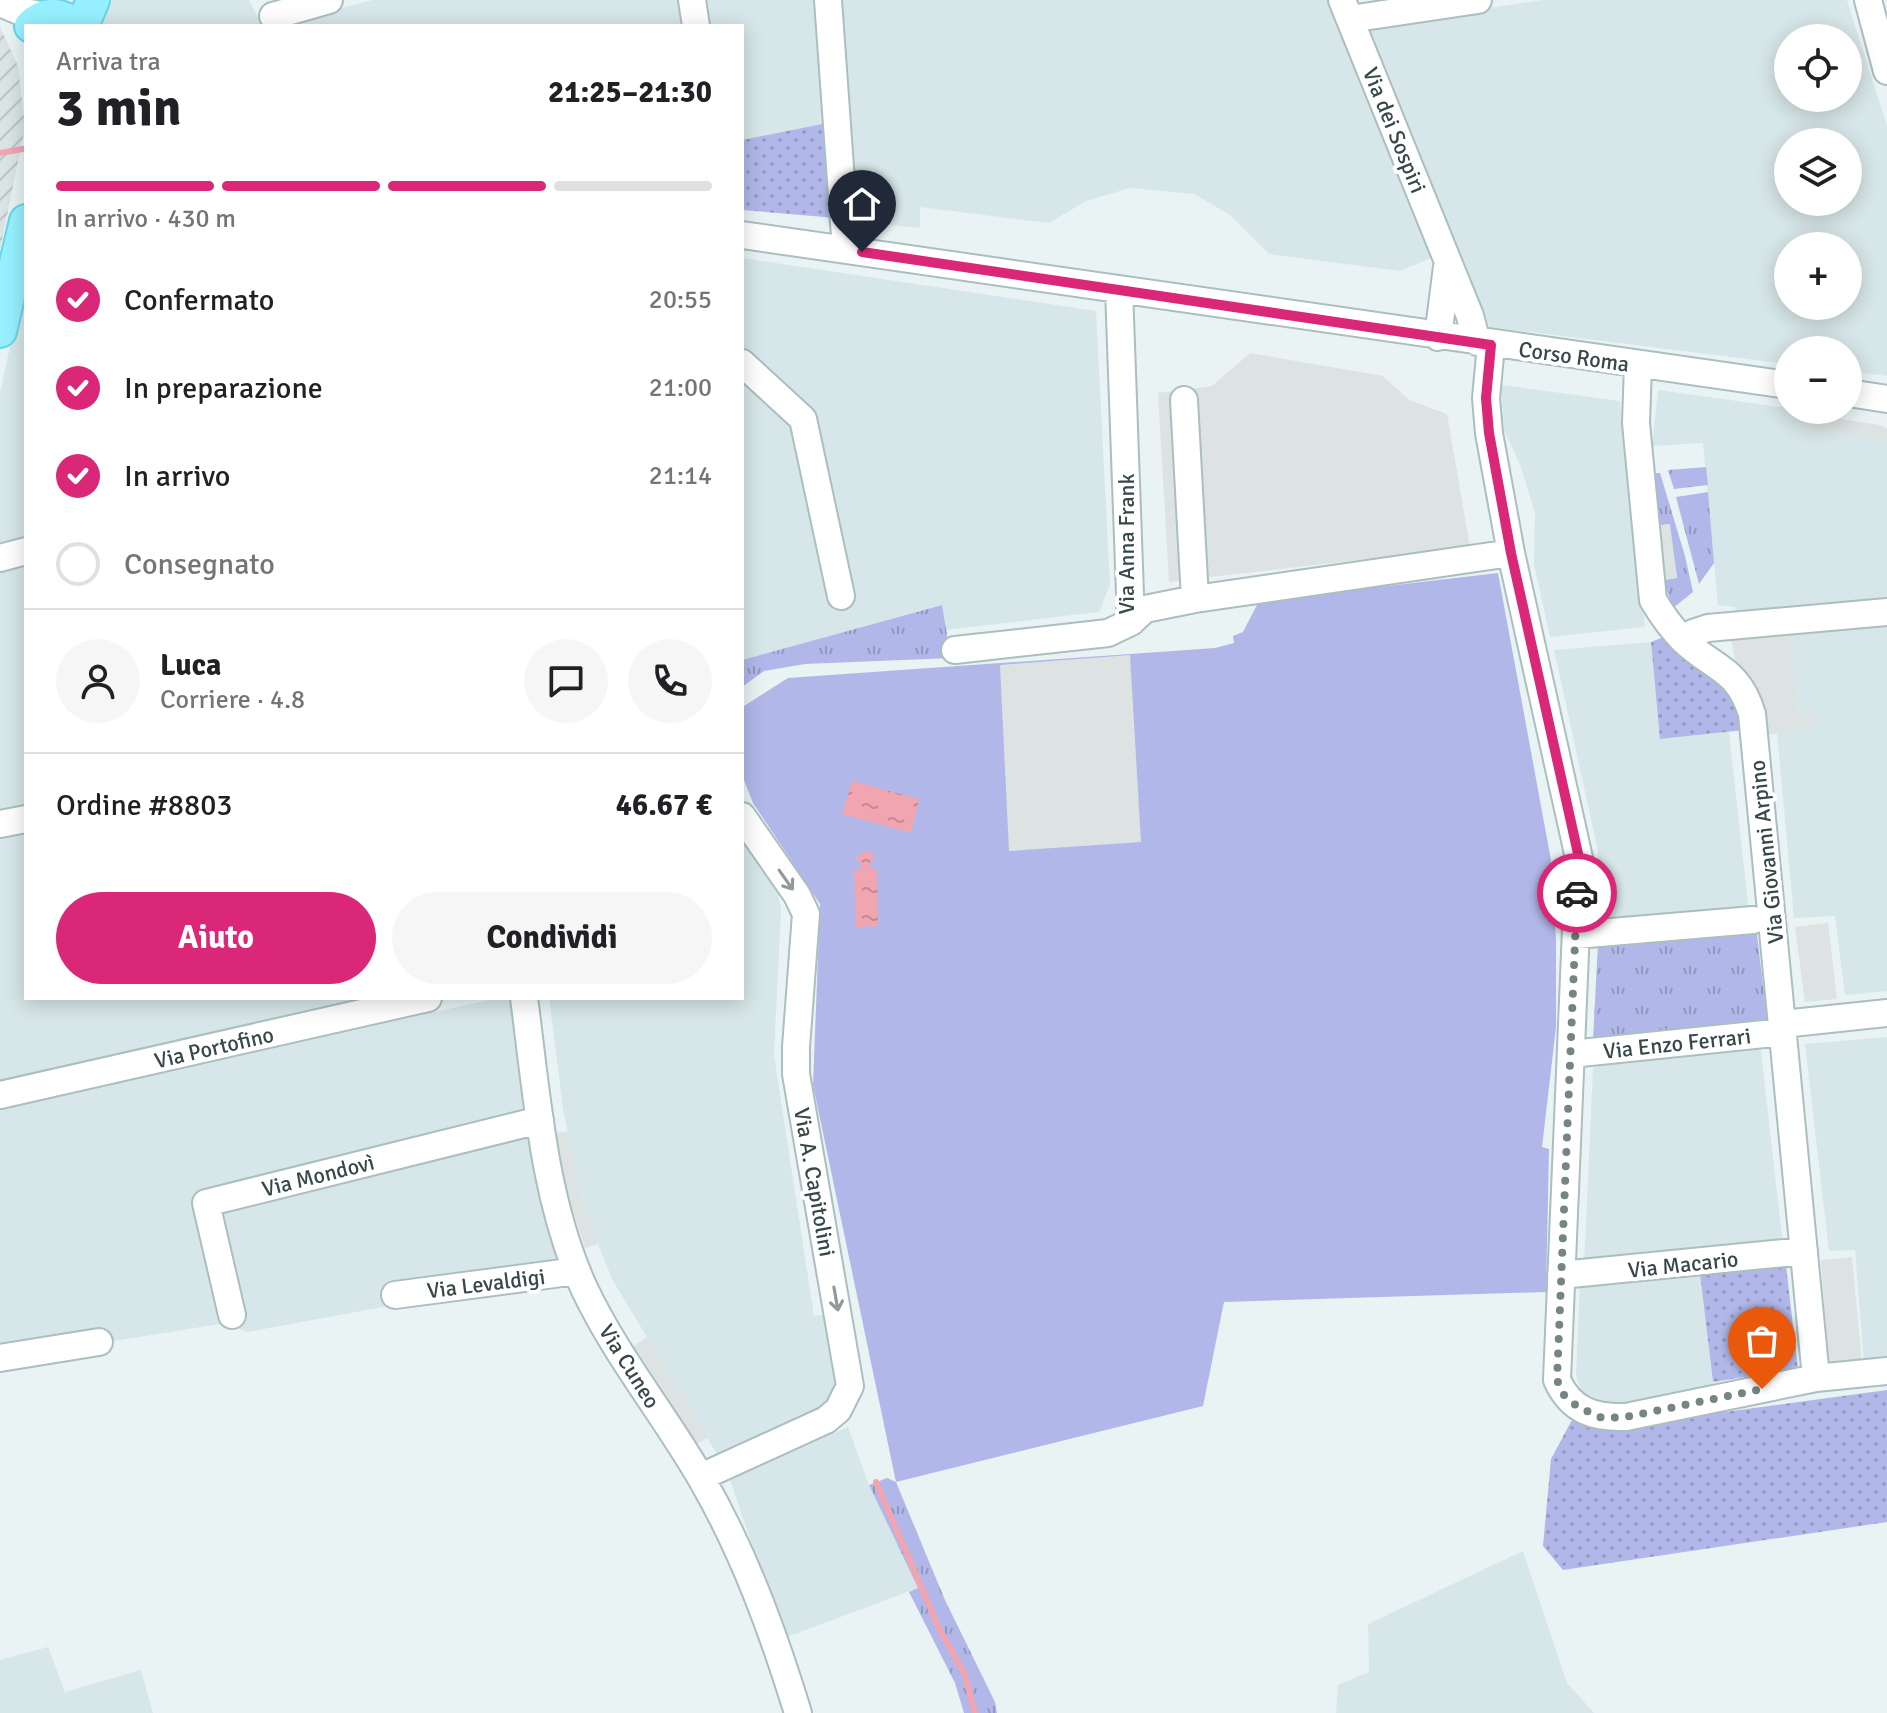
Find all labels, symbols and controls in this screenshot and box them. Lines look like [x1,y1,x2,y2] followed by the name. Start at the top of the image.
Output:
[1774,24,1862,424] map controls
[1774,24,1862,112] button: locate
[56,46,161,78] text: Arriva tra
[1357,63,1432,197] street label: Via dei Sospiri
[548,74,712,111] text: 21:25–21:30
[56,76,182,140] text: 3 min
[1774,128,1862,216] button: layers
[828,170,896,252] pin
[840,182,884,226] icon: home
[56,203,236,235] text: In arrivo · 430 m
[1774,232,1862,320] button: +
[56,278,100,322] icon: check
[124,282,274,319] text: Confermato
[649,284,712,316] text: 20:55
[1517,335,1631,378] street label: Corso Roma
[1774,336,1862,424] button: −
[56,366,100,410] icon: check
[124,370,323,407] text: In preparazione
[649,372,712,404] text: 21:00
[56,454,100,498] icon: check
[124,458,230,495] text: In arrivo
[649,460,712,492] text: 21:14
[1113,473,1140,615] street label: Via Anna Frank
[124,546,275,583] text: Consegnato
[56,639,140,723] button: person
[524,639,608,723] button: chat
[628,639,712,723] button: phone
[160,647,221,684] text: Luca
[160,684,305,716] text: Corriere · 4.8
[1743,759,1790,945] street label: Via Giovanni Arpino
[56,787,233,824] text: Ordine #8803
[616,787,712,824] text: 46.67 €
[1537,853,1617,933] courier
[778,869,794,891] one-way arrow
[1555,871,1599,915] icon: car
[56,892,376,984] button: Aiuto
[392,892,712,984] button: Condividi
[152,1021,276,1074] street label: Via Portofino
[1602,1022,1752,1065] street label: Via Enzo Ferrari
[788,1106,841,1259] street label: Via A. Capitolini
[259,1149,377,1202] street label: Via Mondovì
[1627,1245,1740,1284] street label: Via Macario
[425,1263,547,1304] street label: Via Levaldigi
[829,1286,844,1312] one-way arrow
[1728,1307,1796,1389] pin
[593,1319,666,1413] street label: Via Cuneo
[1740,1319,1784,1363] icon: bag

